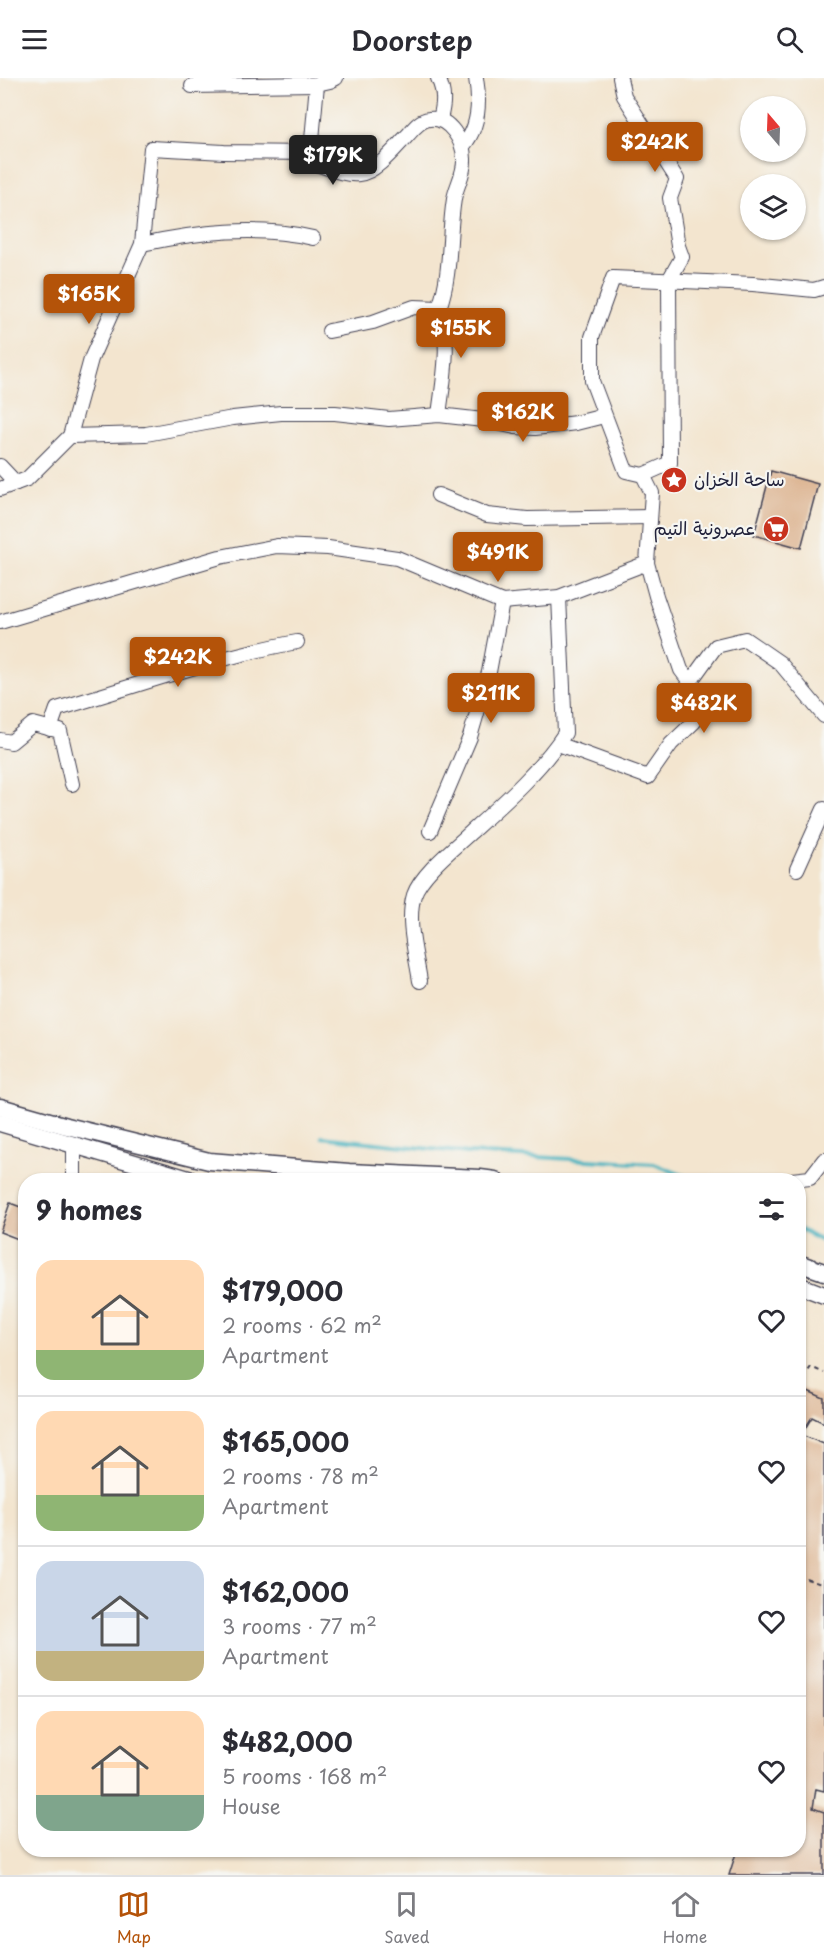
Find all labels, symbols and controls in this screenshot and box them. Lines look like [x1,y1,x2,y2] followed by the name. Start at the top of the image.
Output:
[351,19,473,60] text: Doorstep
[18,23,51,56] icon: menu
[773,23,806,56] icon: search
[740,96,806,162] north arrow
[740,96,806,240] map controls
[613,122,697,173] pin: $242K
[621,126,689,156] text: $242K
[291,135,375,186] pin: $179K
[303,139,363,169] text: $179K
[740,174,806,240] button: layers
[47,274,131,325] pin: $165K
[57,278,121,308] text: $165K
[419,308,503,359] pin: $155K
[430,312,492,342] text: $155K
[481,392,565,443] pin: $162K
[491,396,555,426] text: $162K
[659,465,689,495] place icon: ساحة الخزان
[694,465,785,492] place label: ساحة الخزان
[653,514,756,543] place label: عصرونية التيم
[761,514,791,544] supermarket icon: عصرونية التيم
[456,532,540,583] pin: $491K
[467,536,529,566] text: $491K
[136,637,220,688] pin: $242K
[144,641,212,671] text: $242K
[449,673,533,724] pin: $211K
[462,677,520,707] text: $211K
[662,683,746,734] pin: $482K
[671,687,737,717] text: $482K
[36,1190,142,1229] text: 9 homes
[755,1193,788,1226] icon: filters
[222,1271,343,1310] text: $179,000
[84,1284,156,1356] icon: home
[755,1304,788,1337] icon: heart
[222,1310,382,1340] text: 2 rooms · 62 m²
[222,1340,329,1370] text: Apartment
[222,1422,349,1461] text: $165,000
[84,1435,156,1507] icon: home
[755,1455,788,1488] icon: heart
[222,1461,379,1491] text: 2 rooms · 78 m²
[222,1491,329,1521] text: Apartment
[222,1572,349,1611] text: $162,000
[84,1585,156,1657] icon: home
[755,1605,788,1638] icon: heart
[222,1611,377,1641] text: 3 rooms · 77 m²
[222,1641,329,1671] text: Apartment
[222,1722,353,1761] text: $482,000
[84,1735,156,1807] icon: home
[755,1755,788,1788] icon: heart
[222,1761,387,1791] text: 5 rooms · 168 m²
[222,1791,281,1821] text: House
[117,1888,151,1948] tab: Map
[384,1888,430,1948] tab: Saved
[663,1888,707,1948] tab: Home

